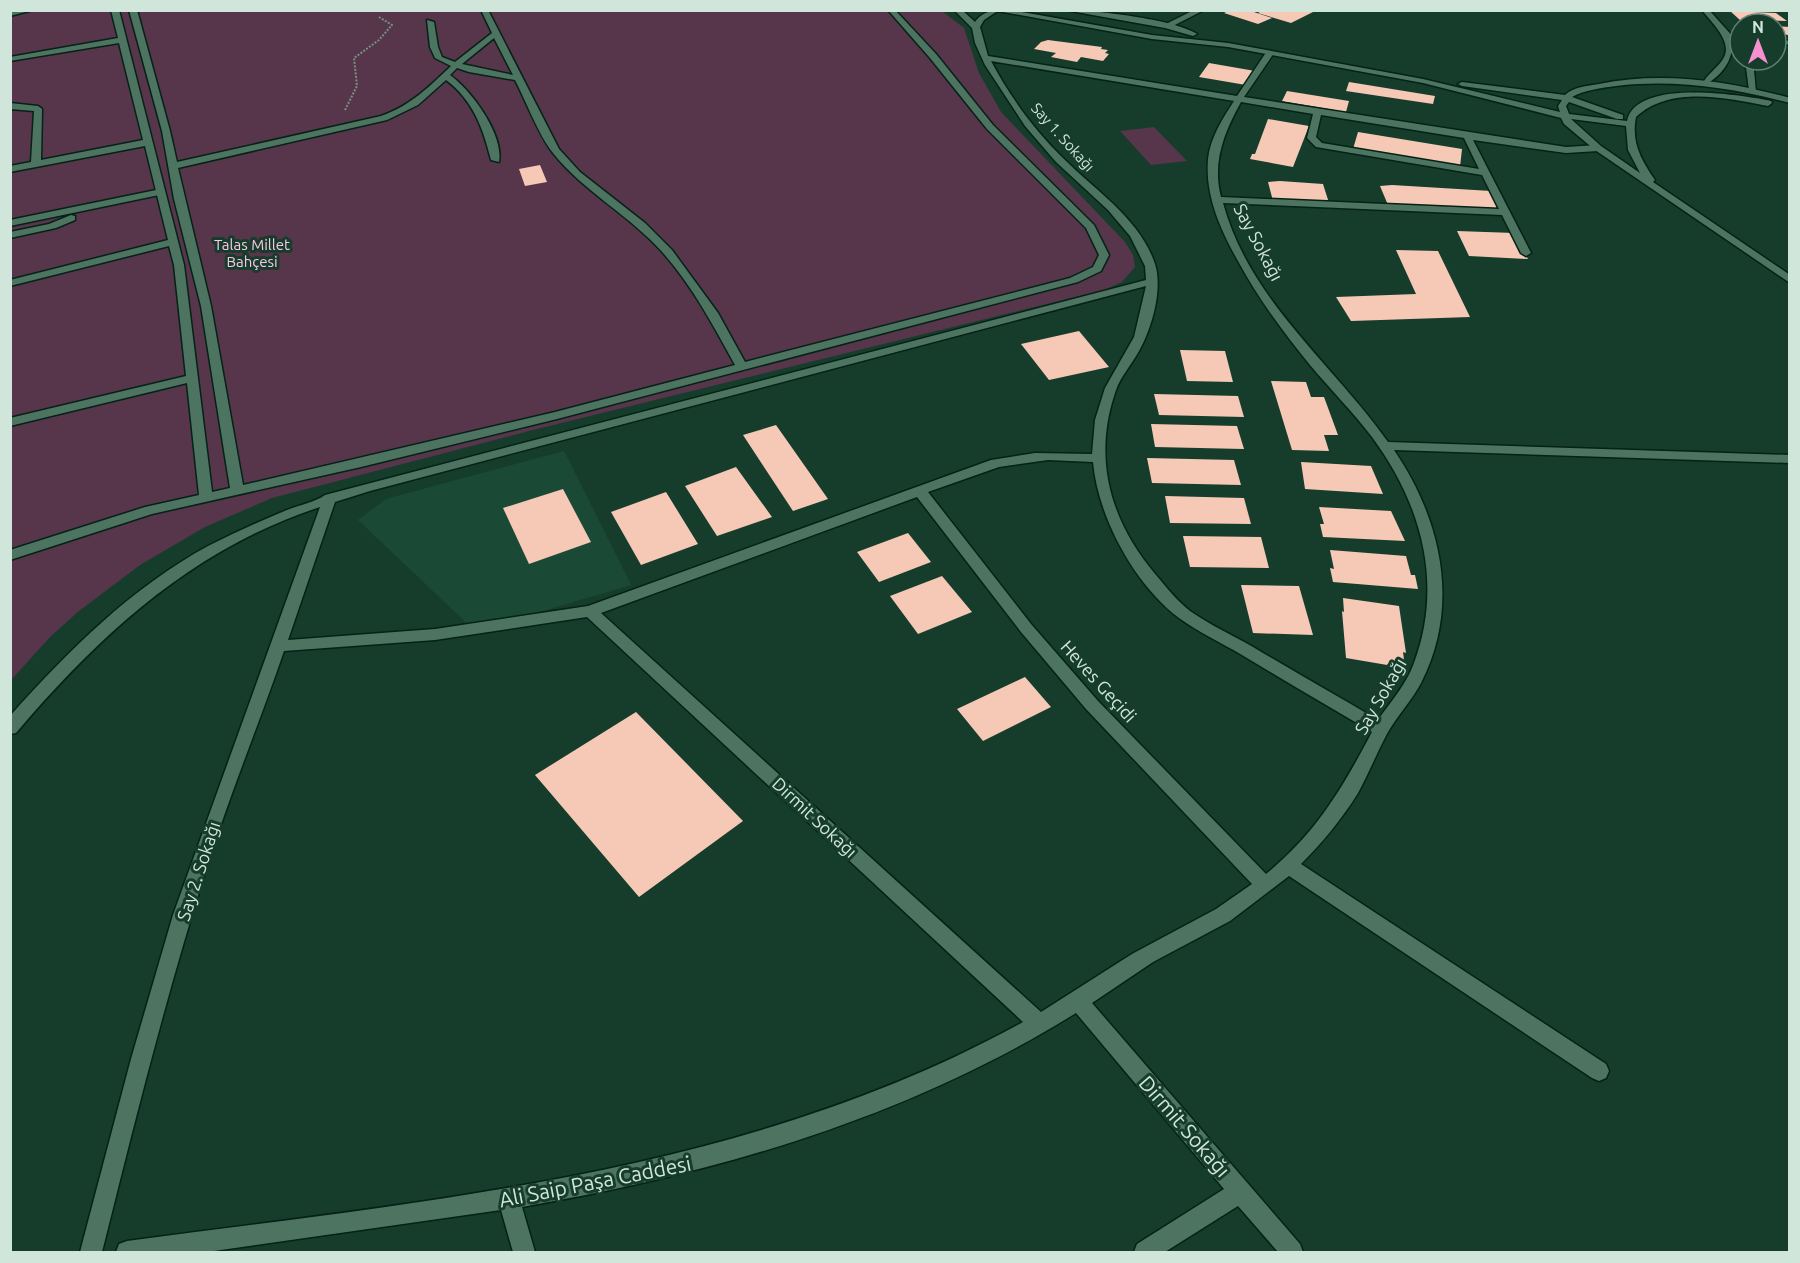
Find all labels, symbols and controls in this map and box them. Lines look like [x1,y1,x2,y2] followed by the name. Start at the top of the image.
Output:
[1728,12,1788,72] north arrow
[1752,18,1764,36] text: N
[1028,99,1098,175] street label: Say 1. Sokağı
[1230,200,1288,284] street label: Say Sokağı
[214,236,290,270] park label: Talas Millet Bahçesi
[1057,636,1141,726] street label: Heves Geçidi
[1350,654,1410,738] street label: Say Sokağı
[769,773,861,861] street label: Dirmit Sokağı
[173,819,223,923] street label: Say 2. Sokağı
[1135,1071,1235,1181] street label: Dirmit Sokağı
[497,1151,693,1211] street label: Ali Saip Paşa Caddesi

